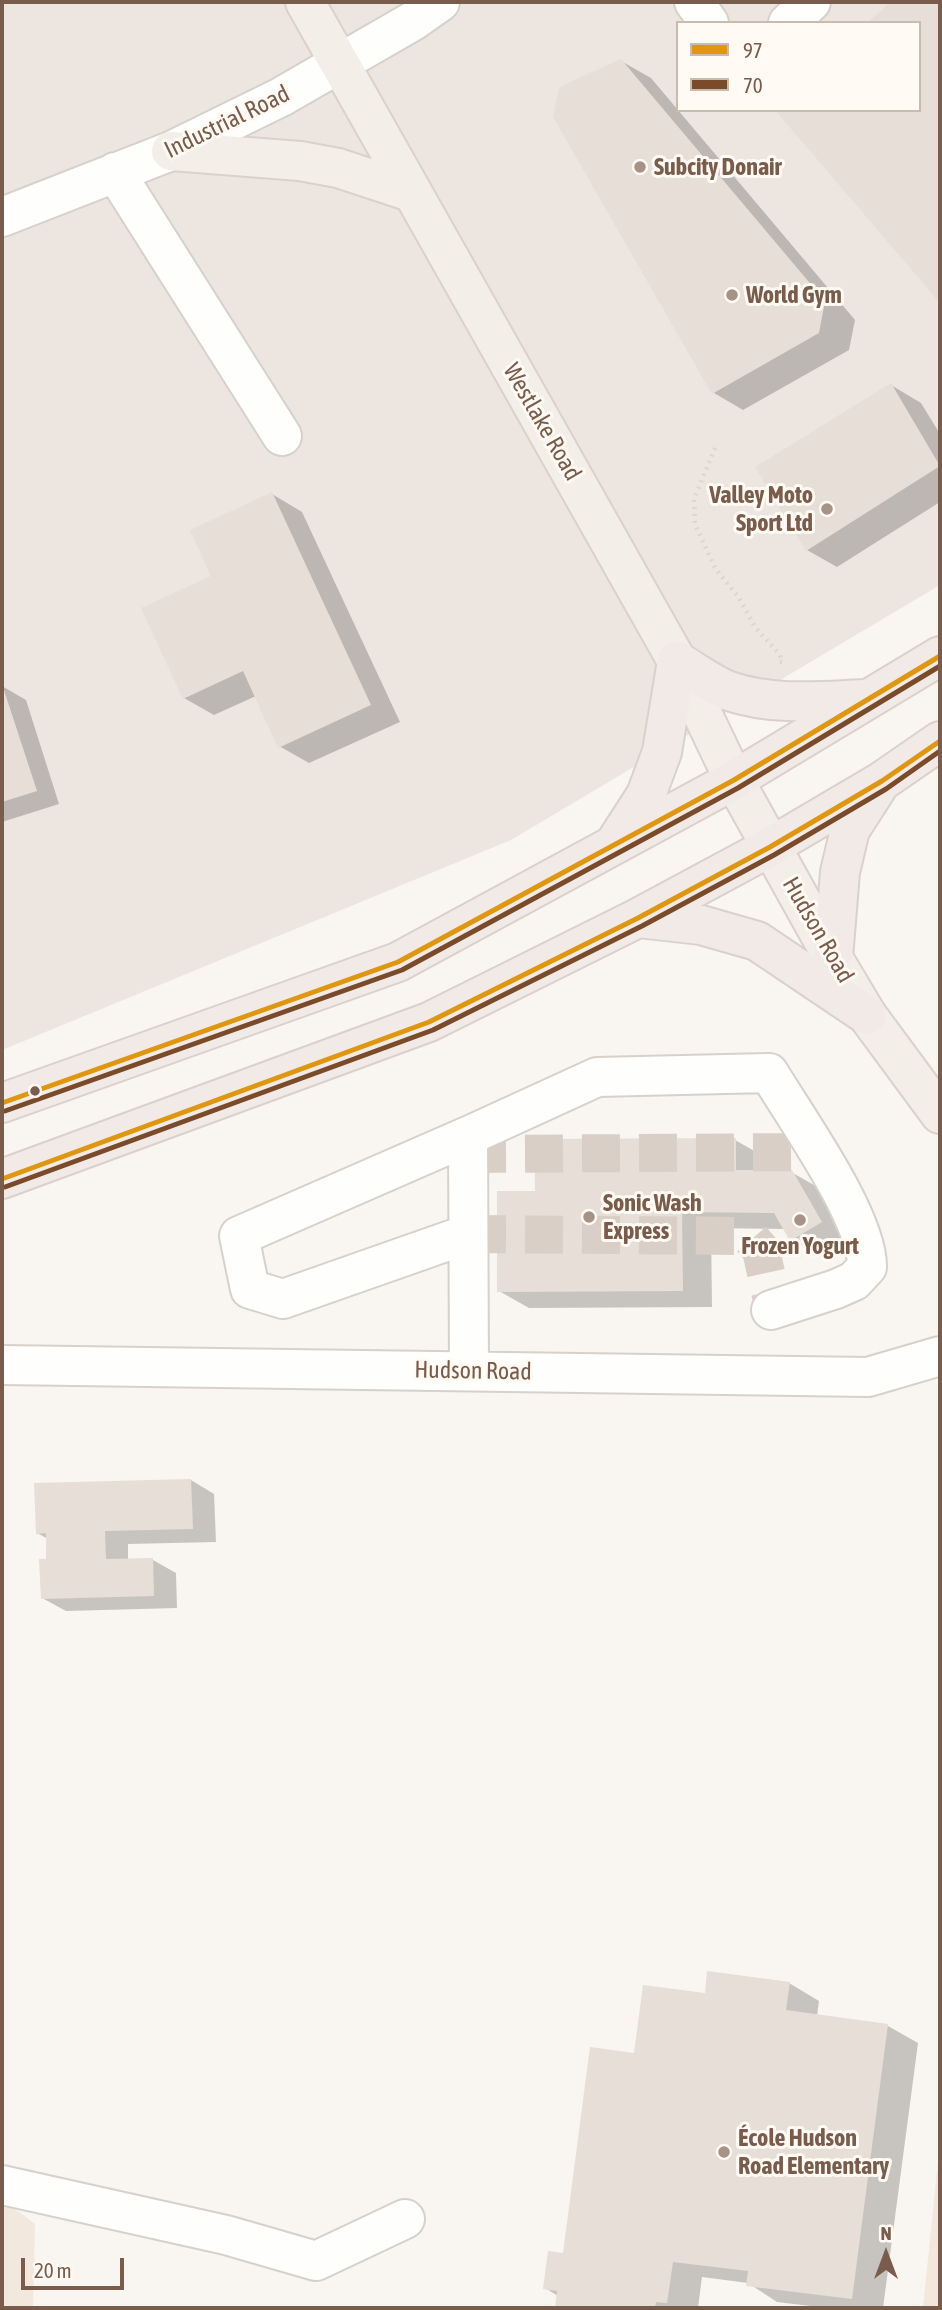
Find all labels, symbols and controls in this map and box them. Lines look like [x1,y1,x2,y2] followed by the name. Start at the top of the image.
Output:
[676,21,921,112] legend
[743,38,763,62] text: 97
[743,73,763,97] text: 70
[160,79,294,165] street label: Industrial Road
[654,153,782,181] place label: Subcity Donair
[632,159,648,175] marker: Subcity Donair
[746,281,842,309] place label: World Gym
[724,287,740,303] marker: World Gym
[497,358,587,486] street label: Westlake Road
[709,481,813,537] place label: Valley Moto Sport Ltd
[819,501,835,517] marker: Valley Moto Sport Ltd
[776,872,860,988] street label: Hudson Road
[28,1084,42,1098] unlabelled marker
[603,1189,702,1245] place label: Sonic Wash Express
[581,1209,597,1225] marker: Sonic Wash Express
[792,1212,808,1228] marker: Frozen Yogurt
[741,1232,859,1260] place label: Frozen Yogurt
[414,1356,532,1386] street label: Hudson Road
[738,2124,889,2180] place label: École Hudson Road Elementary
[716,2144,732,2160] marker: École Hudson Road Elementary
[851,2219,921,2289] north arrow
[880,2222,892,2244] text: N
[24,2244,128,2288] scale bar
[34,2258,72,2282] text: 20 m

